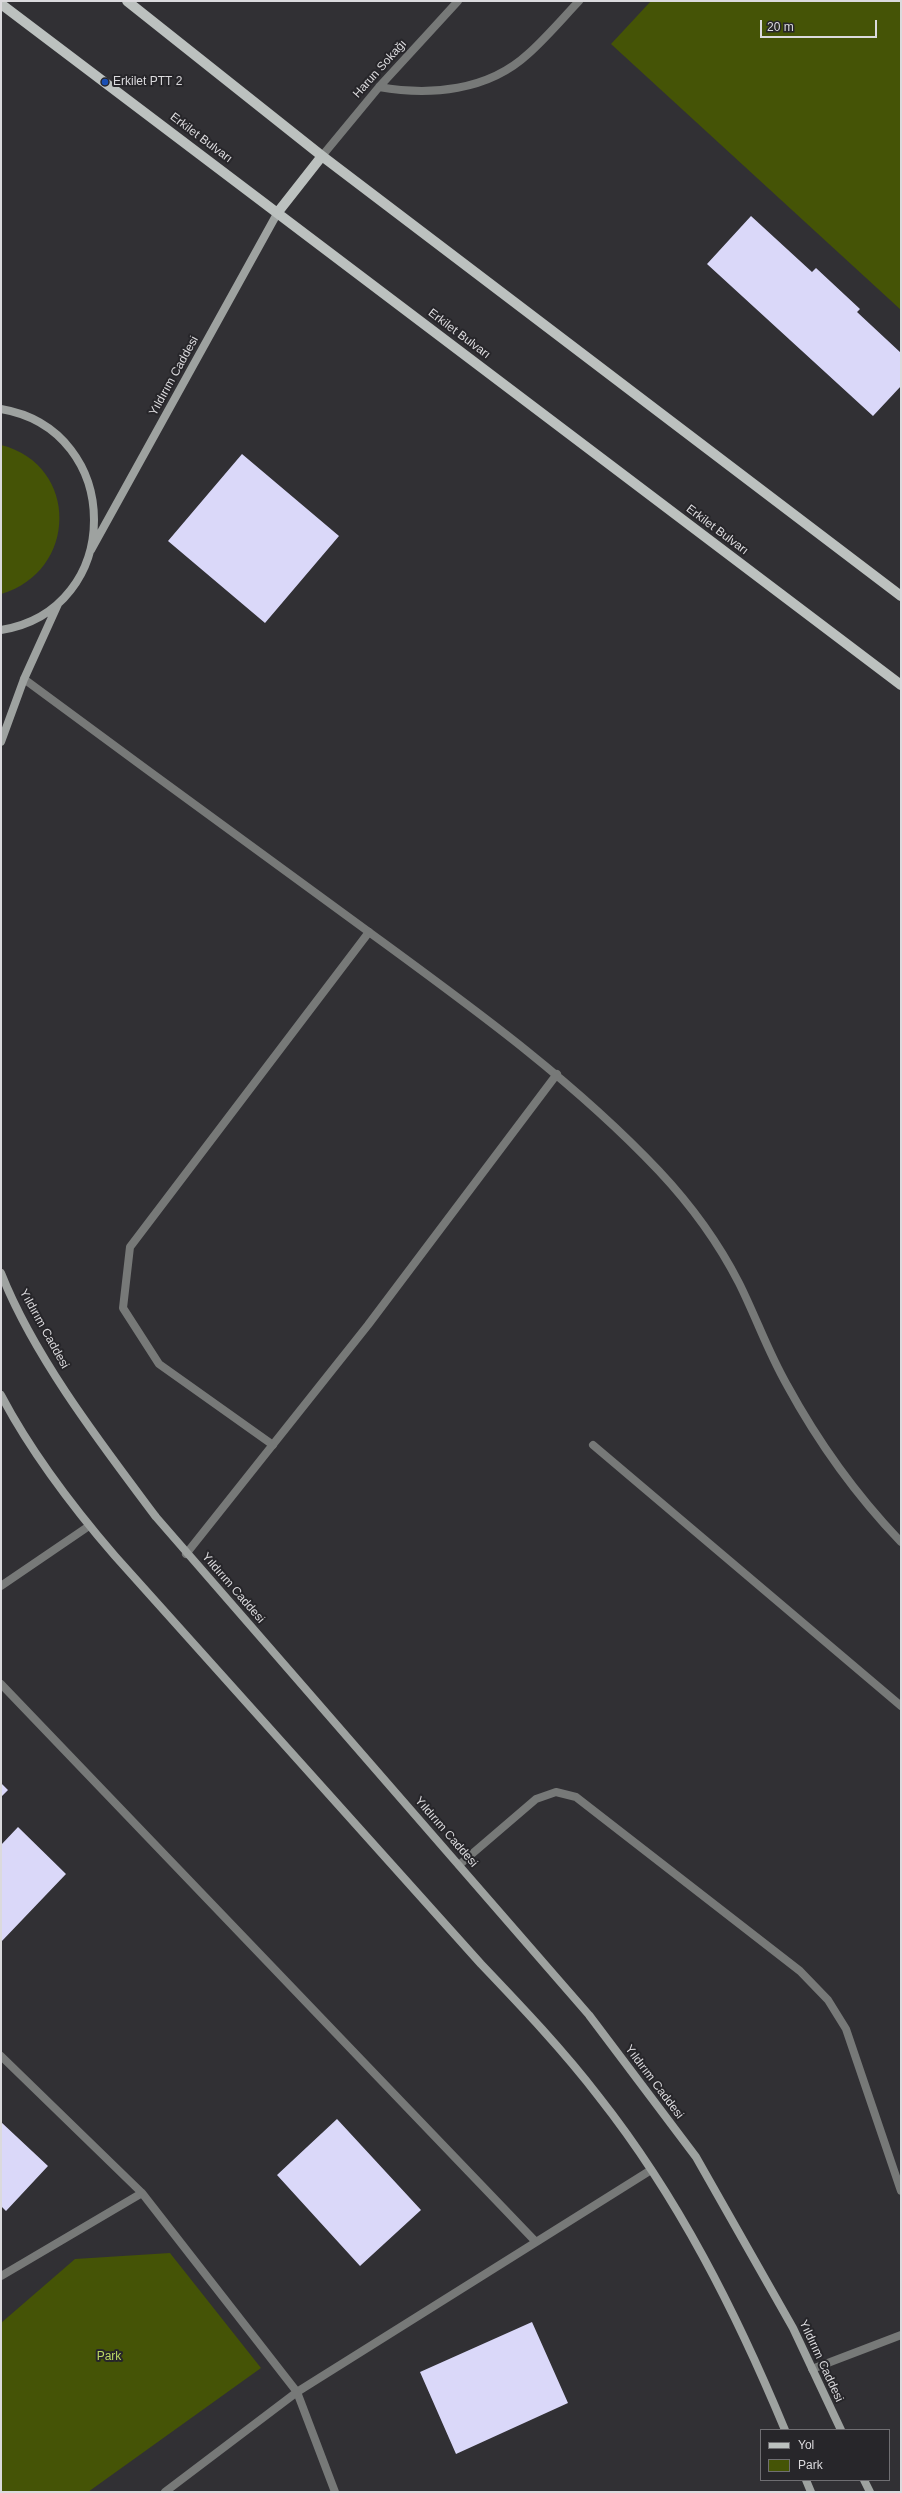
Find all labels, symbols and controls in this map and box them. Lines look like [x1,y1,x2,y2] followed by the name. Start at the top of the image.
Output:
[762,12,879,38] scale bar
[767,20,794,34] text: 20 m
[350,37,410,101] street label: Harun Sokağı
[113,75,182,89] place label: Erkilet PTT 2
[100,77,110,87] marker: Erkilet PTT 2
[167,110,235,166] street label: Erkilet Bulvarı
[425,306,493,362] street label: Erkilet Bulvarı
[146,334,202,418] street label: Yıldırım Caddesi
[683,502,751,558] street label: Erkilet Bulvarı
[16,1287,72,1371] street label: Yıldırım Caddesi
[198,1550,268,1626] street label: Yıldırım Caddesi
[411,1794,481,1870] street label: Yıldırım Caddesi
[622,2042,686,2122] street label: Yıldırım Caddesi
[796,2318,846,2404] street label: Yıldırım Caddesi
[97,2350,121,2364] park label: Park
[760,2429,890,2481] legend
[798,2438,814,2452] text: Yol
[798,2458,823,2472] text: Park

